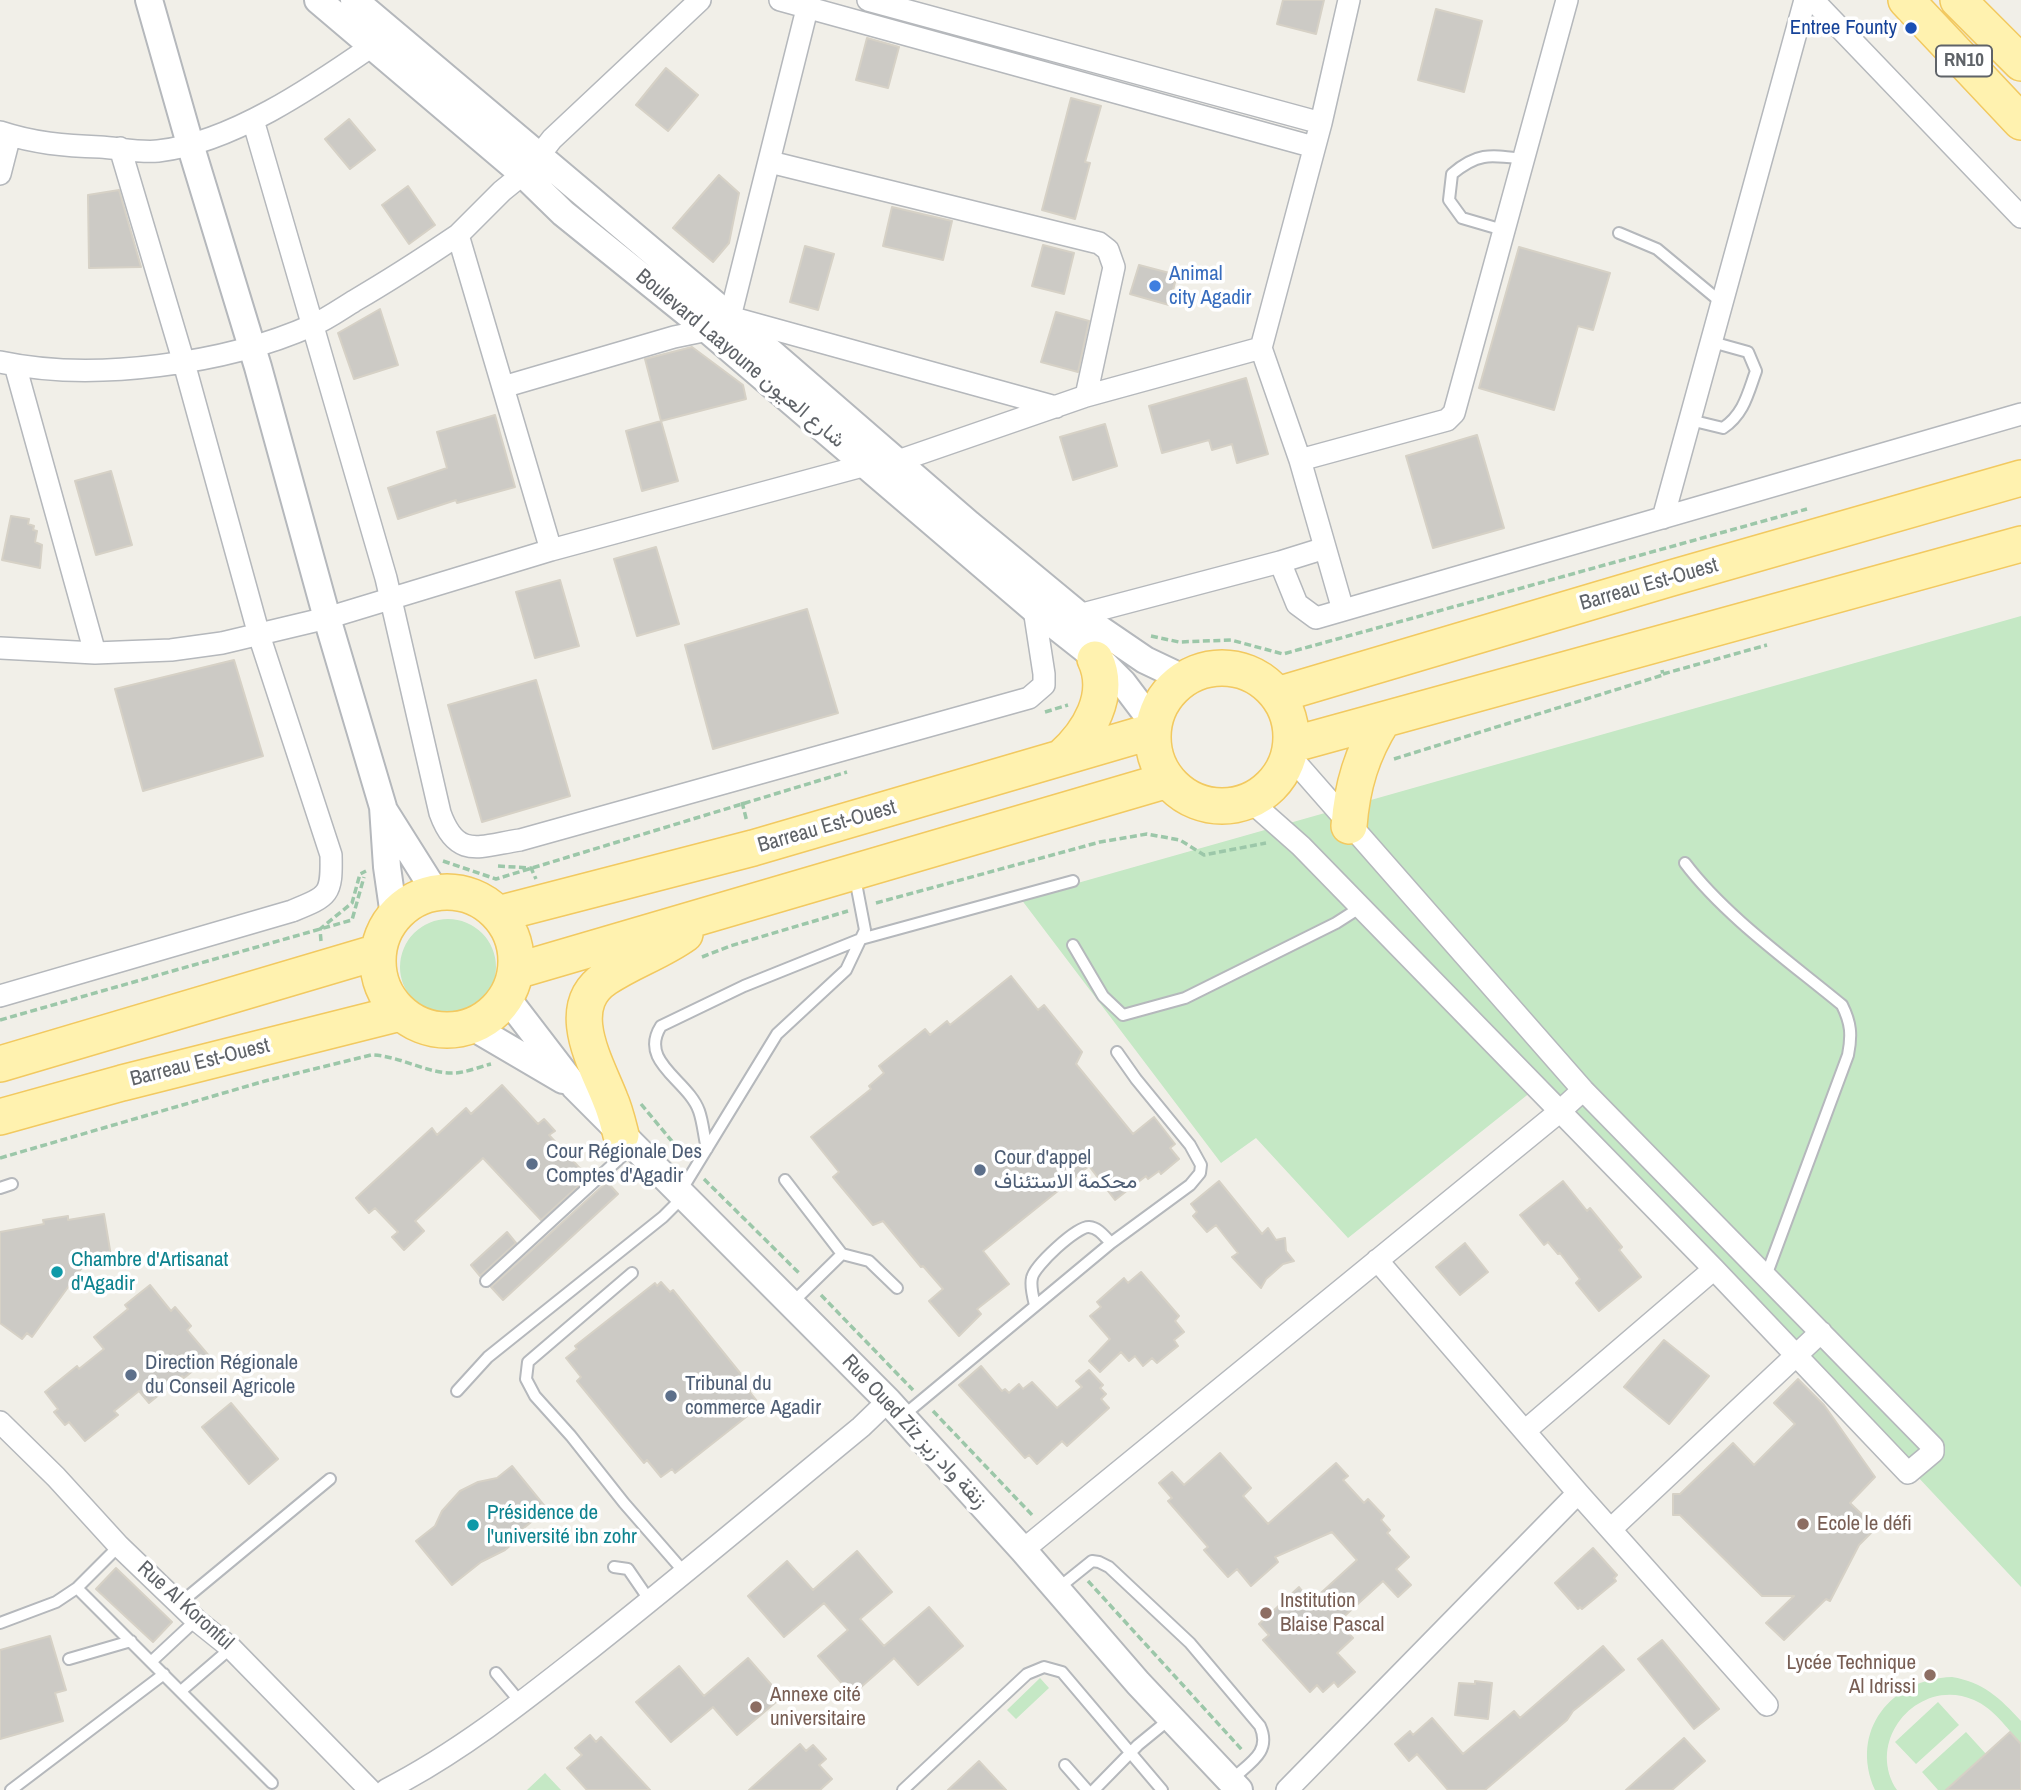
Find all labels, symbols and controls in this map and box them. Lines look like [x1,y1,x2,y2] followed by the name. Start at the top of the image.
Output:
[1790,15,1897,41] place label: Entree Founty
[1903,20,1919,36] marker: Entree Founty
[1936,45,1992,76] road number: RN10
[1169,261,1251,311] place label: Animal city Agadir
[630,264,850,454] street label: Boulevard Laayoune شارع العيون
[1147,278,1163,294] marker: Animal city Agadir
[1577,553,1721,617] street label: Barreau Est-Ouest
[755,795,899,859] street label: Barreau Est-Ouest
[128,1034,272,1092] street label: Barreau Est-Ouest
[546,1139,702,1189] place label: Cour Régionale Des Comptes d'Agadir
[994,1145,1137,1195] place label: Cour d'appel محكمة الاستئناف
[524,1156,540,1172] marker: Cour Régionale Des Comptes d'Agadir
[972,1162,988,1178] marker: Cour d'appel محكمة الاستئناف
[71,1247,228,1297] place label: Chambre d'Artisanat d'Agadir
[49,1264,65,1280] marker: Chambre d'Artisanat d'Agadir
[145,1350,298,1400] place label: Direction Régionale du Conseil Agricole
[836,1350,992,1514] street label: Rue Oued Ziz زنقة واد زيز
[123,1367,139,1383] marker: Direction Régionale du Conseil Agricole
[685,1371,821,1421] place label: Tribunal du commerce Agadir
[663,1388,679,1404] marker: Tribunal du commerce Agadir
[487,1500,637,1550] place label: Présidence de l'université ibn zohr
[1817,1511,1912,1537] place label: Ecole le défi
[1795,1516,1811,1532] marker: Ecole le défi
[465,1517,481,1533] marker: Présidence de l'université ibn zohr
[132,1556,238,1656] street label: Rue Al Koronful
[1280,1588,1384,1638] place label: Institution Blaise Pascal
[1258,1605,1274,1621] marker: Institution Blaise Pascal
[1786,1650,1916,1700] place label: Lycée Technique Al Idrissi
[1922,1667,1938,1683] marker: Lycée Technique Al Idrissi
[770,1682,866,1732] place label: Annexe cité universitaire
[748,1699,764,1715] marker: Annexe cité universitaire

